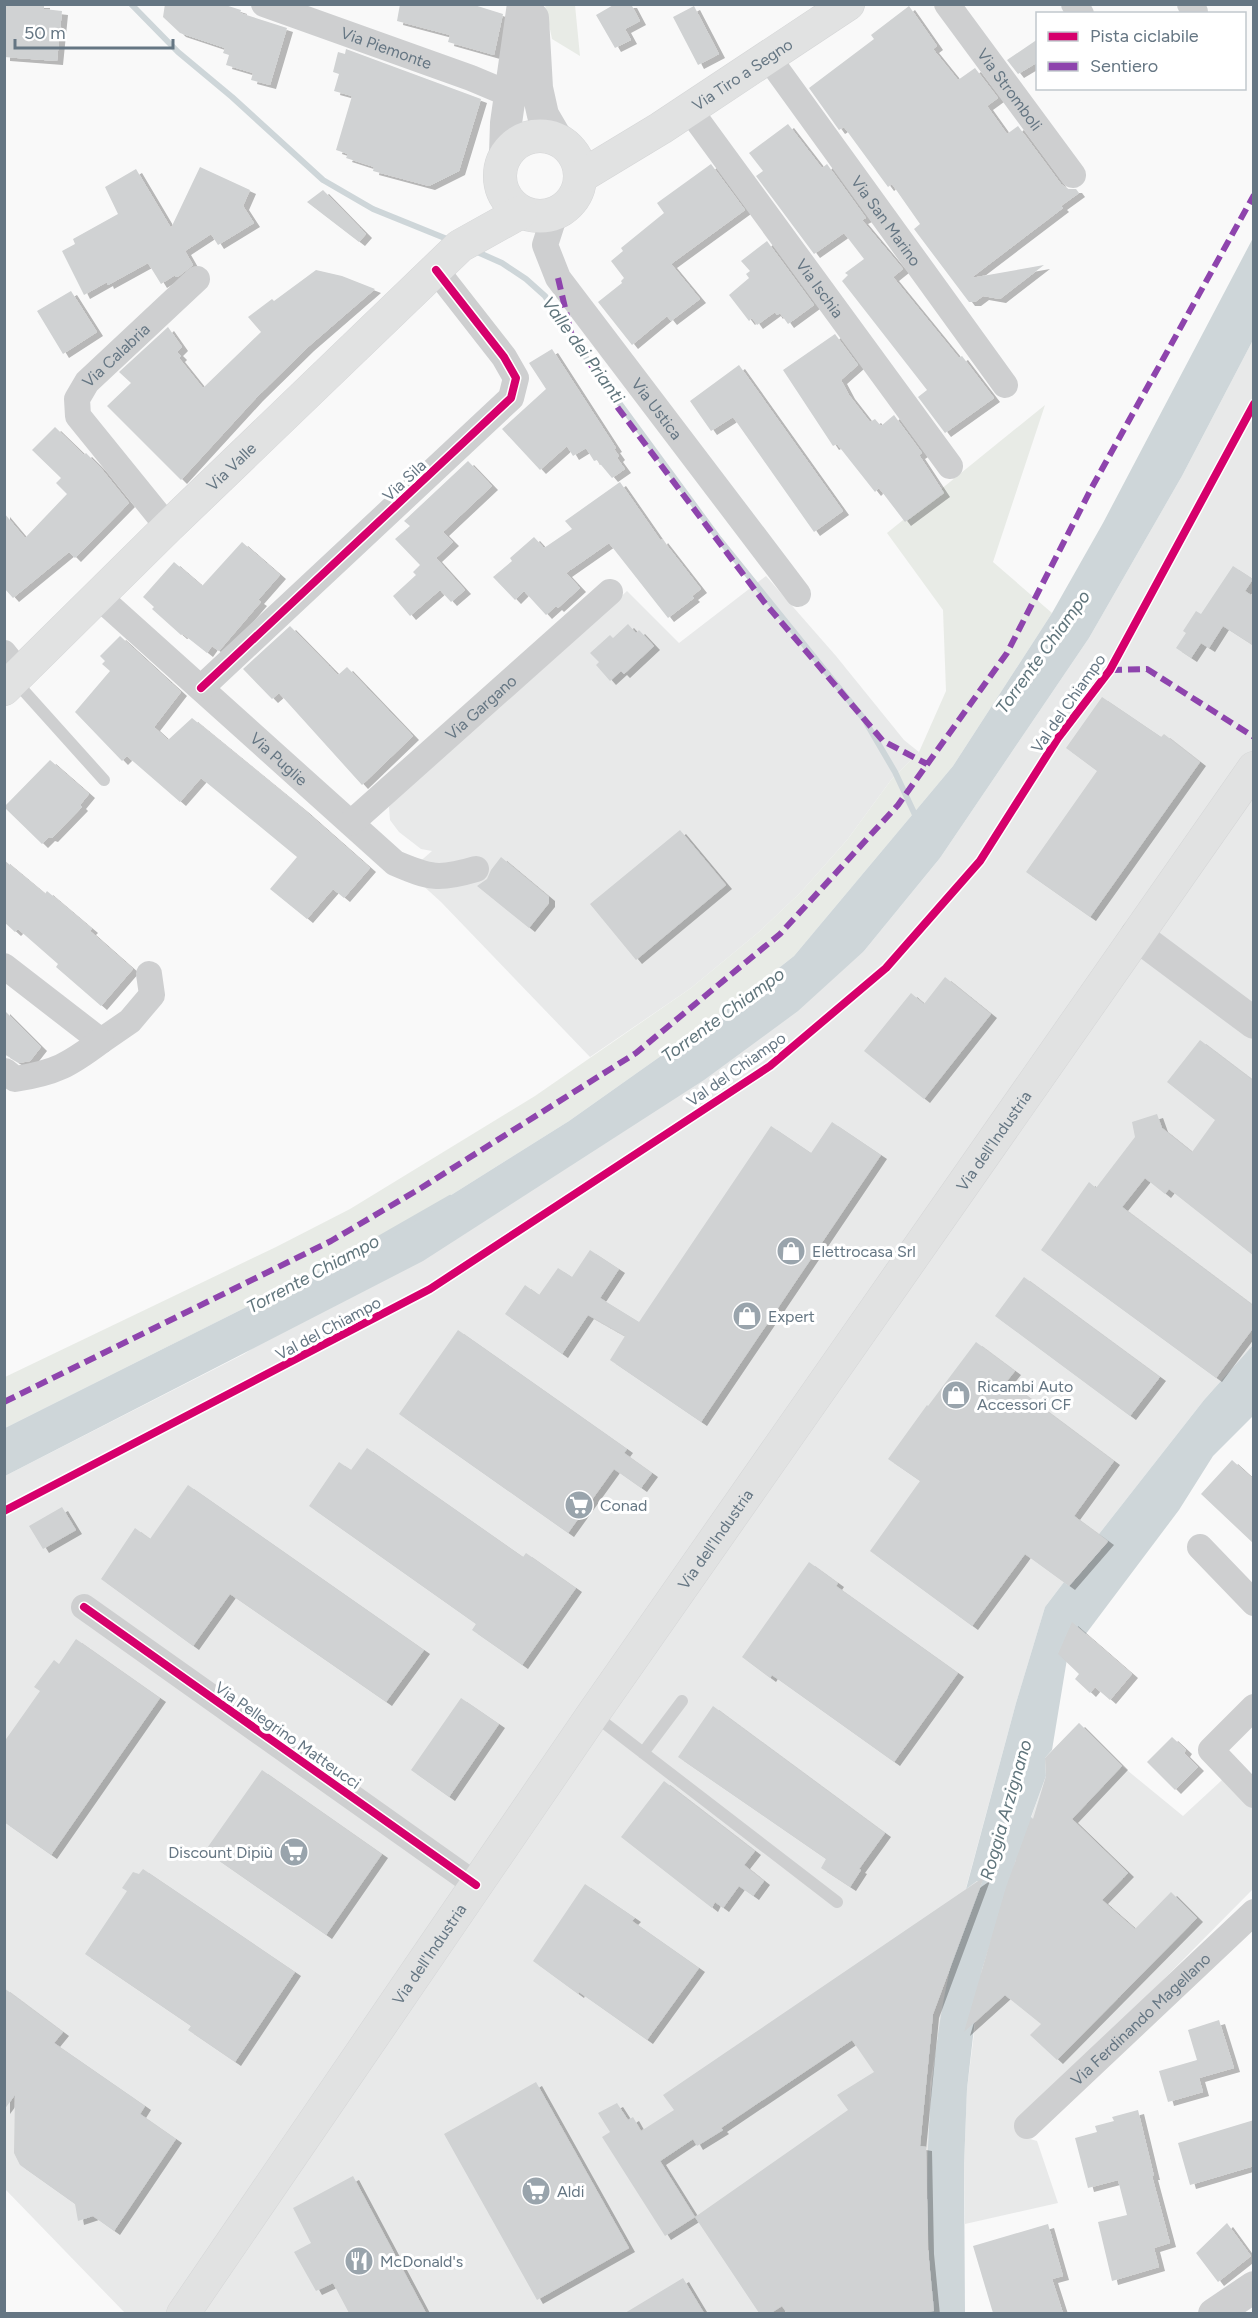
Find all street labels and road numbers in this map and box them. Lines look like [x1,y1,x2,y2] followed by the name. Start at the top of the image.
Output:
[338,23,435,73] street label: Via Piemonte
[689,35,796,115] street label: Via Tiro a Segno
[973,45,1046,134] street label: Via Stromboli
[847,172,925,270] street label: Via San Marino
[792,255,847,322] street label: Via Ischia
[79,319,154,391] street label: Via Calabria
[627,374,686,443] street label: Via Ustica
[203,438,260,495] street label: Via Valle
[379,456,430,505] street label: Via Sila
[1027,650,1110,756] street label: Val del Chiampo
[442,671,521,744] street label: Via Gargano
[246,729,311,790] street label: Via Puglie
[683,1028,789,1111] street label: Val del Chiampo
[952,1087,1035,1195] street label: Via dell'Industria
[272,1293,384,1364] street label: Val del Chiampo
[674,1486,757,1593] street label: Via dell'Industria
[211,1678,364,1793] street label: Via Pellegrino Matteucci
[388,1900,470,2008] street label: Via dell'Industria
[1067,1949,1215,2090] street label: Via Ferdinando Magellano

